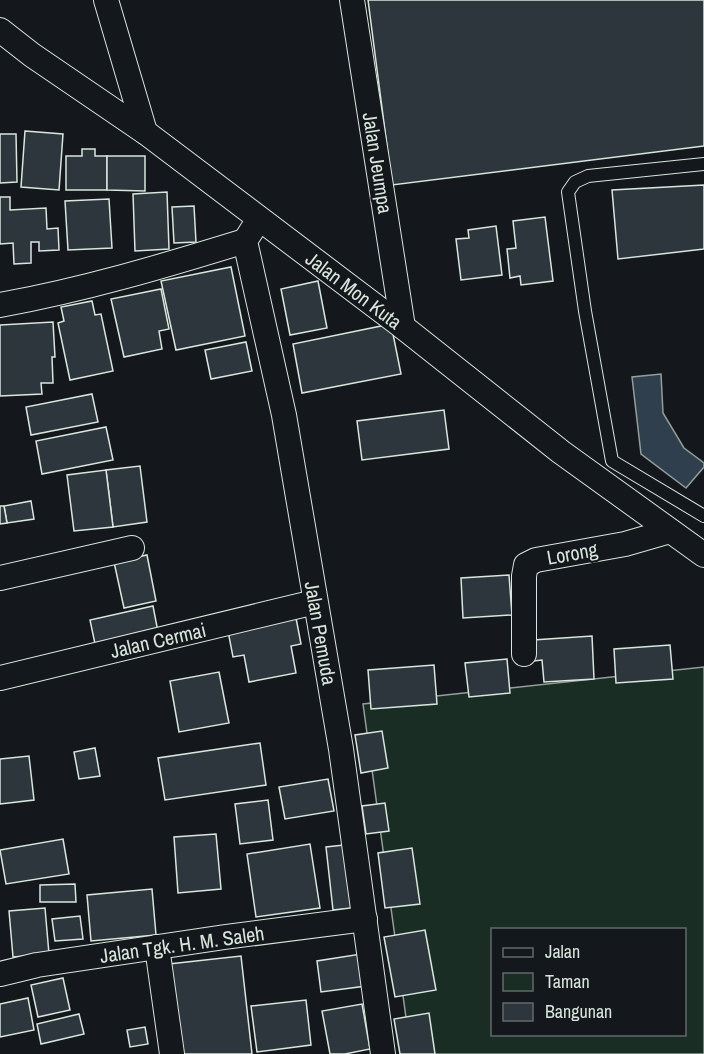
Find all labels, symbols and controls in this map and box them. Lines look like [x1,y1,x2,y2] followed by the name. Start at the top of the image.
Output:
[357,110,399,216] street label: Jalan Jeumpa
[300,245,408,335] street label: Jalan Mon Kuta
[545,535,599,571] street label: Lorong
[299,579,343,687] street label: Jalan Pemuda
[107,616,209,664] street label: Jalan Cermai
[98,919,266,969] street label: Jalan Tgk. H. M. Saleh
[491,928,686,1036] legend
[545,939,580,964] text: Jalan
[545,969,590,994] text: Taman
[545,999,612,1024] text: Bangunan

